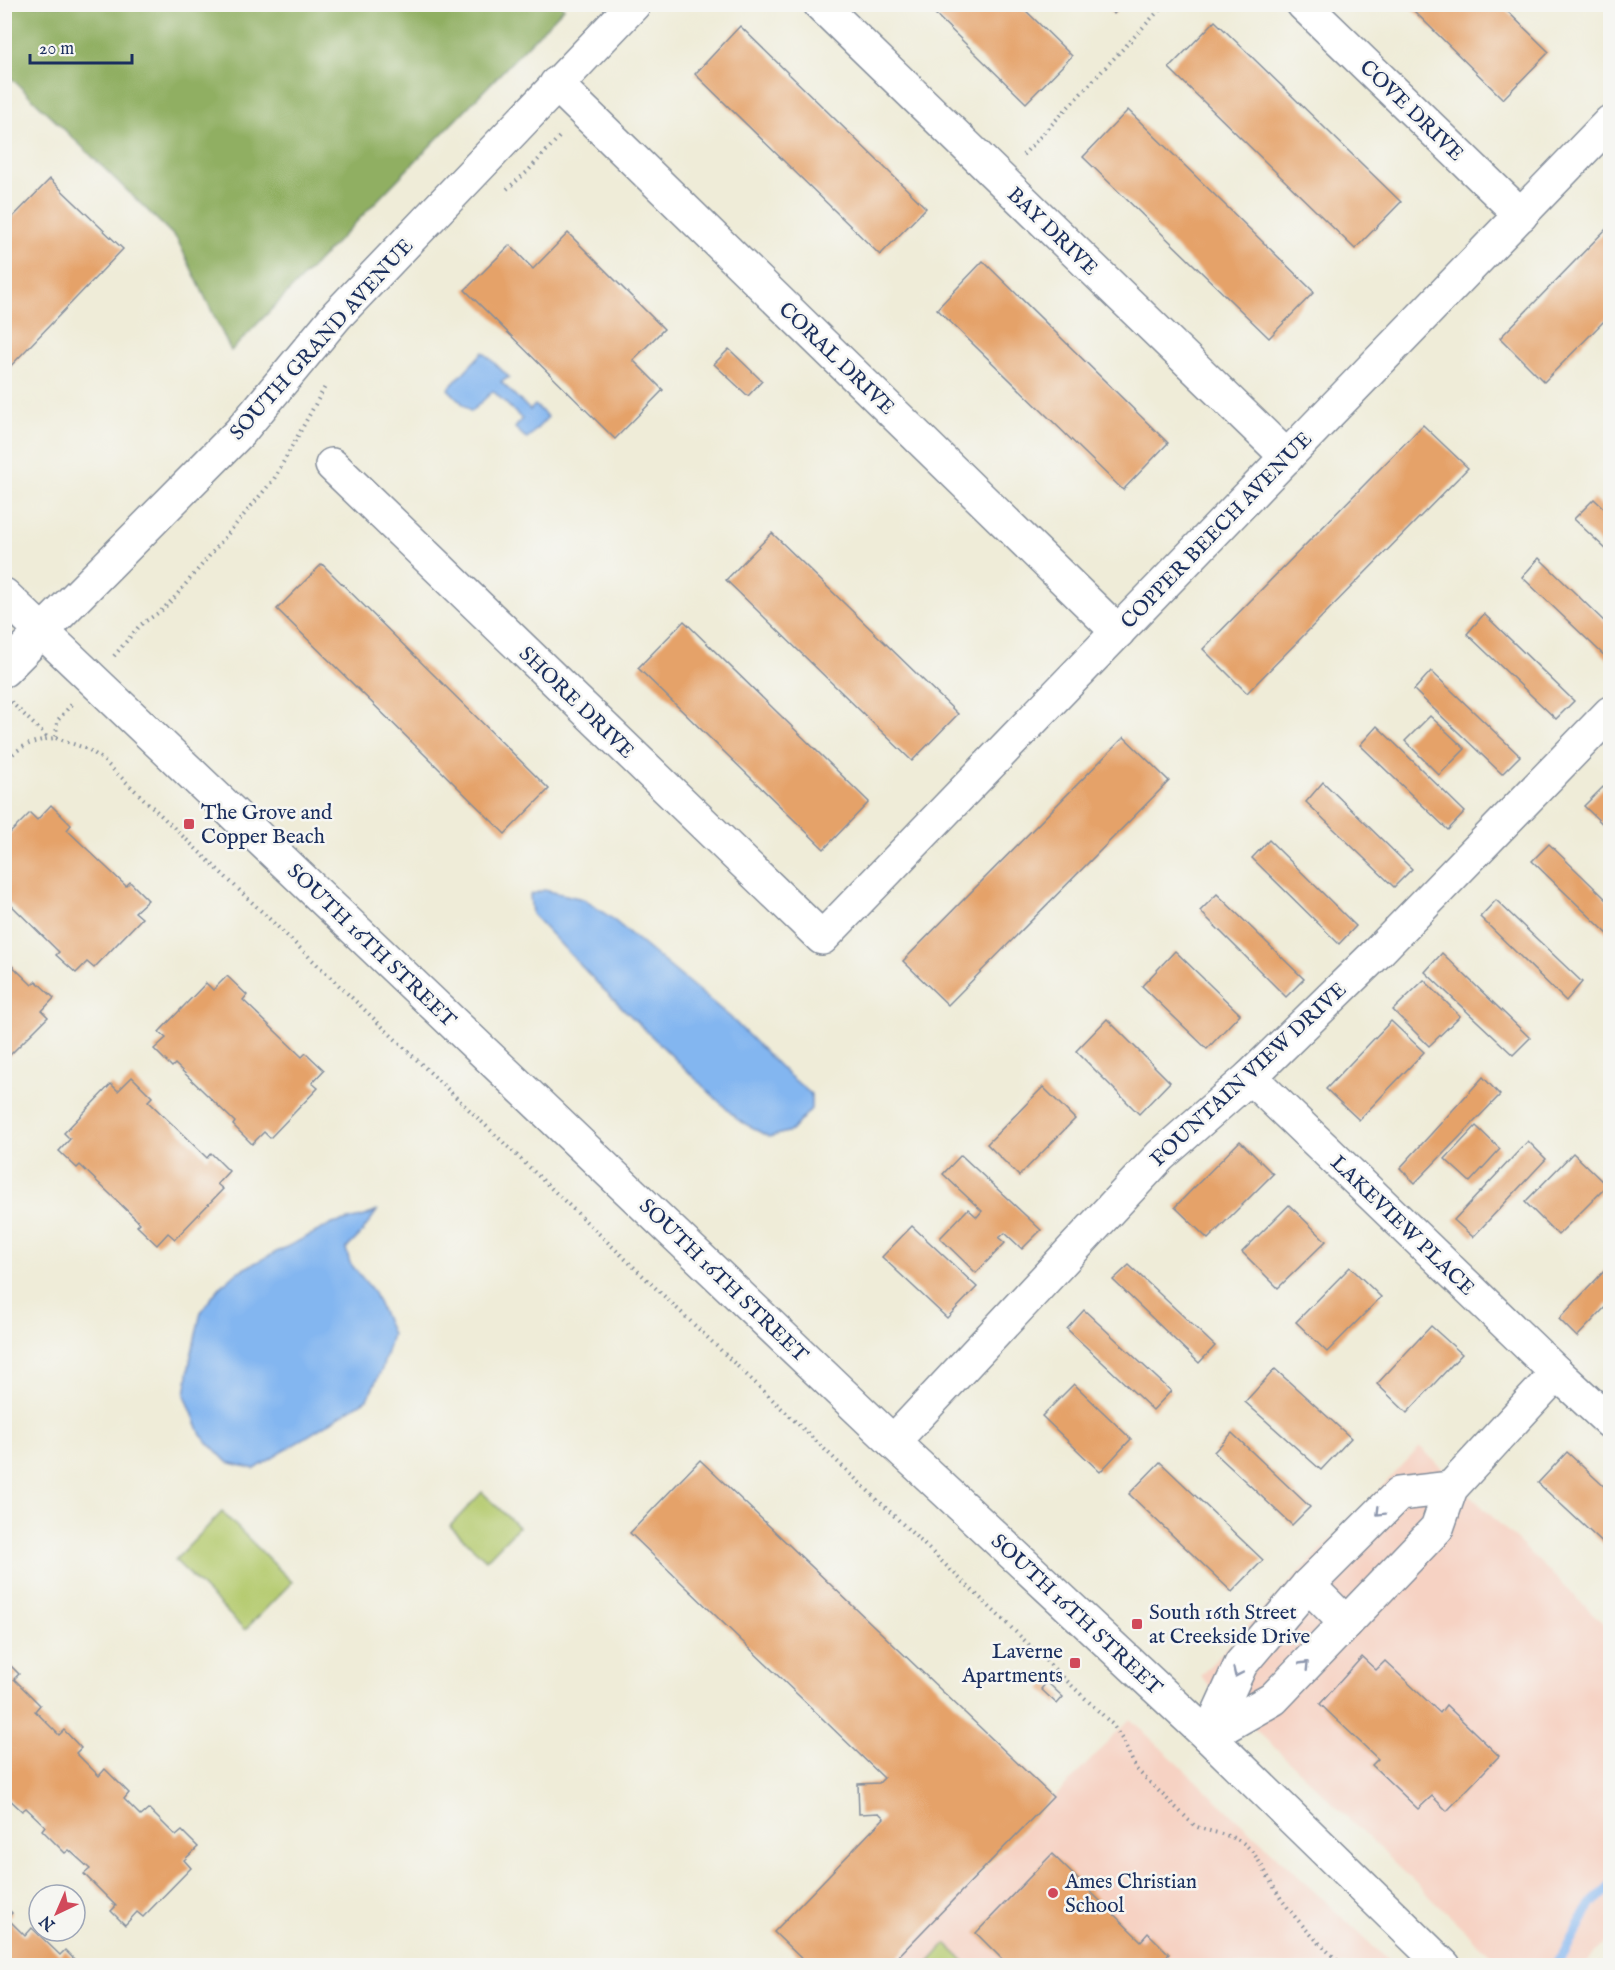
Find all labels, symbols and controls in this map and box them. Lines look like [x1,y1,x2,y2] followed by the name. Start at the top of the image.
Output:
[30,27,132,65] scale bar
[39,38,74,61] text: 20 m
[1353,55,1469,168] street label: COVE DRIVE
[1001,182,1103,282] street label: BAY DRIVE
[224,234,420,446] street label: SOUTH GRAND AVENUE
[772,297,900,421] street label: CORAL DRIVE
[1116,427,1319,635] street label: COPPER BEECH AVENUE
[512,641,639,765] street label: SHORE DRIVE
[201,800,333,851] place label: The Grove and Copper Beach
[182,817,196,831] marker: The Grove and Copper Beach
[281,858,462,1034] street label: SOUTH 16TH STREET
[1145,977,1353,1173] street label: FOUNTAIN VIEW DRIVE
[1324,1150,1480,1302] street label: LAKEVIEW PLACE
[633,1193,814,1369] street label: SOUTH 16TH STREET
[1376,1506,1387,1516] one-way arrow
[985,1529,1168,1702] street label: SOUTH 16TH STREET
[1149,1600,1311,1651] place label: South 16th Street at Creekside Drive
[1130,1617,1144,1631] marker: South 16th Street at Creekside Drive
[961,1639,1063,1690] place label: Laverne Apartments
[1068,1656,1082,1670] marker: Laverne Apartments
[1298,1662,1309,1672] one-way arrow
[1233,1667,1245,1678] one-way arrow
[1064,1869,1197,1920] place label: Ames Christian School
[27,1883,87,1943] north arrow
[1046,1886,1060,1900] marker: Ames Christian School
[36,1910,61,1935] text: N

